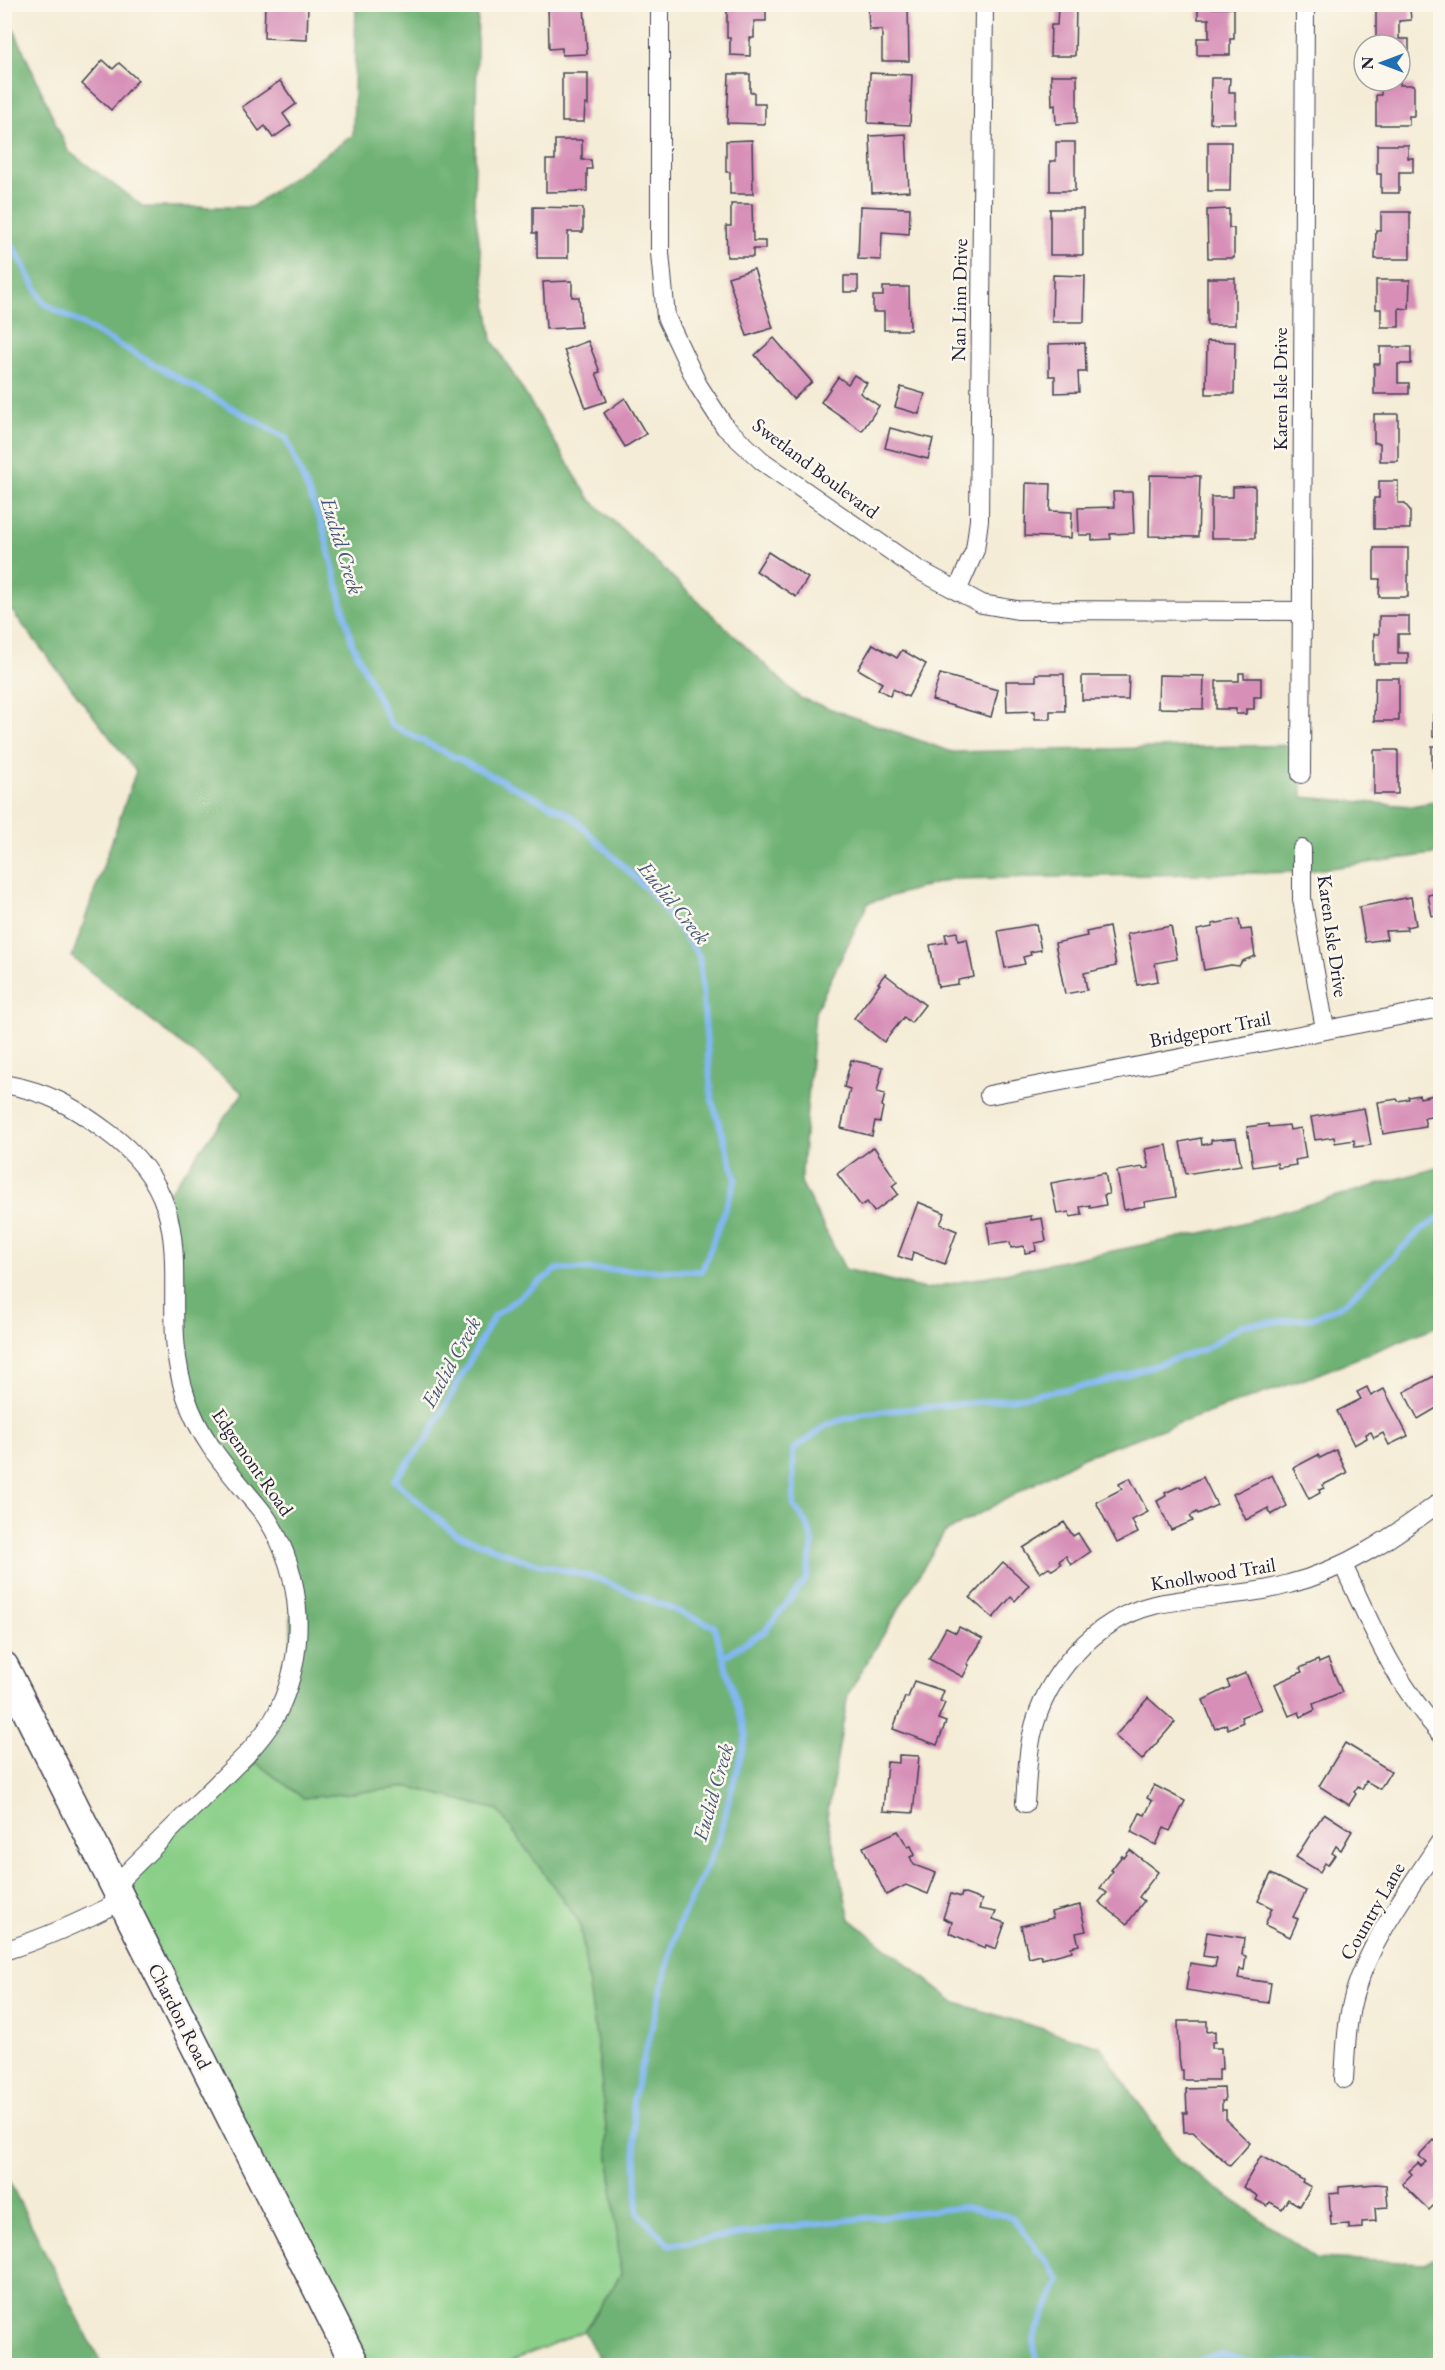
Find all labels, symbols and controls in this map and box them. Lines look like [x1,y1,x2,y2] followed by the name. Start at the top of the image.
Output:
[1352,33,1412,93] north arrow
[1357,56,1378,69] text: N
[945,238,973,362] street label: Nan Linn Drive
[1267,327,1293,451] street label: Karen Isle Drive
[747,412,885,525] street label: Swetland Boulevard
[315,493,370,598] water label: Euclid Creek
[632,855,717,950] water label: Euclid Creek
[1312,873,1354,999] street label: Karen Isle Drive
[1147,1004,1273,1053] street label: Bridgeport Trail
[414,1311,487,1413] water label: Euclid Creek
[206,1403,300,1522] street label: Edgemont Road
[1149,1551,1278,1597] street label: Knollwood Trail
[685,1740,739,1845] water label: Euclid Creek
[1334,1857,1411,1965] street label: Country Lane
[142,1959,218,2074] street label: Chardon Road

